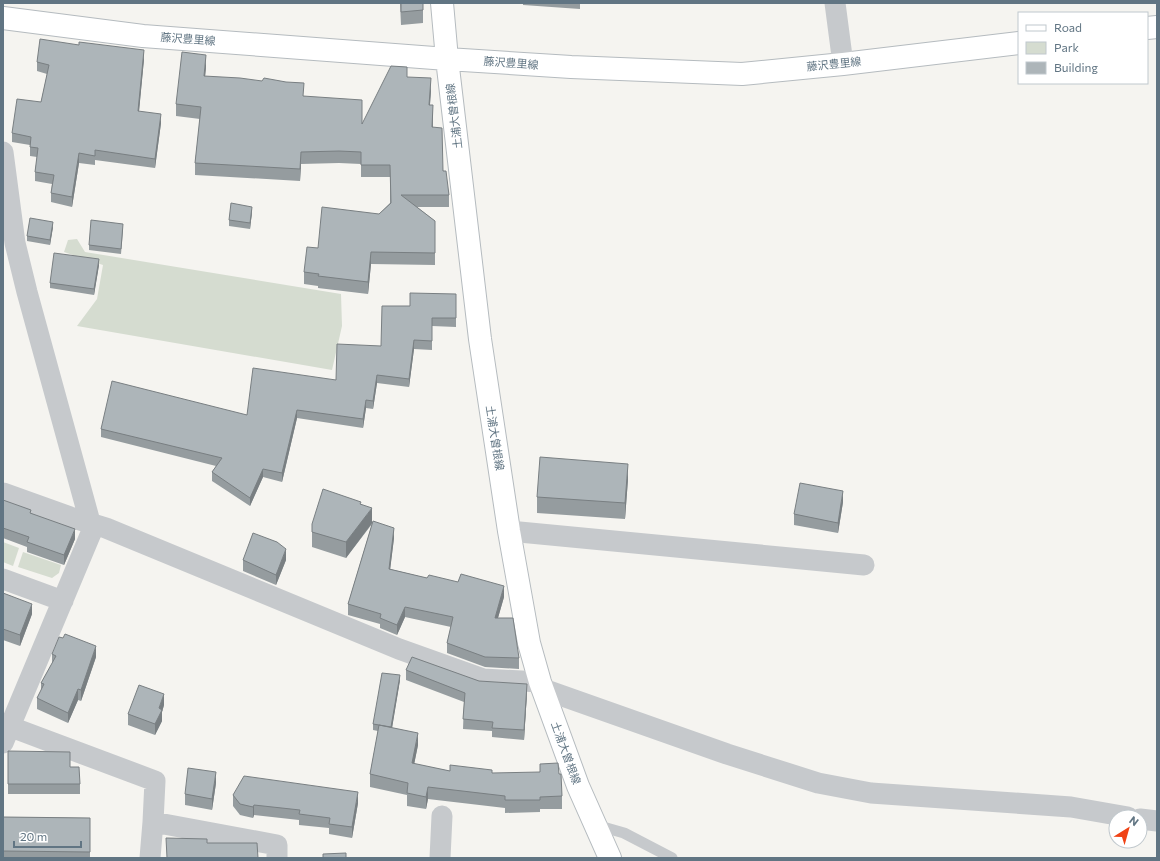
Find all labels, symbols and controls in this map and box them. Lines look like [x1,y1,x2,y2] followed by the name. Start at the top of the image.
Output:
[1018,12,1148,84] legend
[1054,20,1082,34] text: Road
[160,30,216,47] street label: 藤沢豊里線
[1054,40,1080,54] text: Park
[483,54,539,71] street label: 藤沢豊里線
[806,54,862,73] street label: 藤沢豊里線
[1054,60,1098,74] text: Building
[443,83,464,150] street label: 土浦大曽根線
[484,404,507,472] street label: 土浦大曽根線
[549,720,584,786] street label: 土浦大曽根線
[1108,809,1148,849] north arrow
[1127,813,1142,828] text: N
[14,823,81,849] scale bar
[20,829,47,843] text: 20 m

